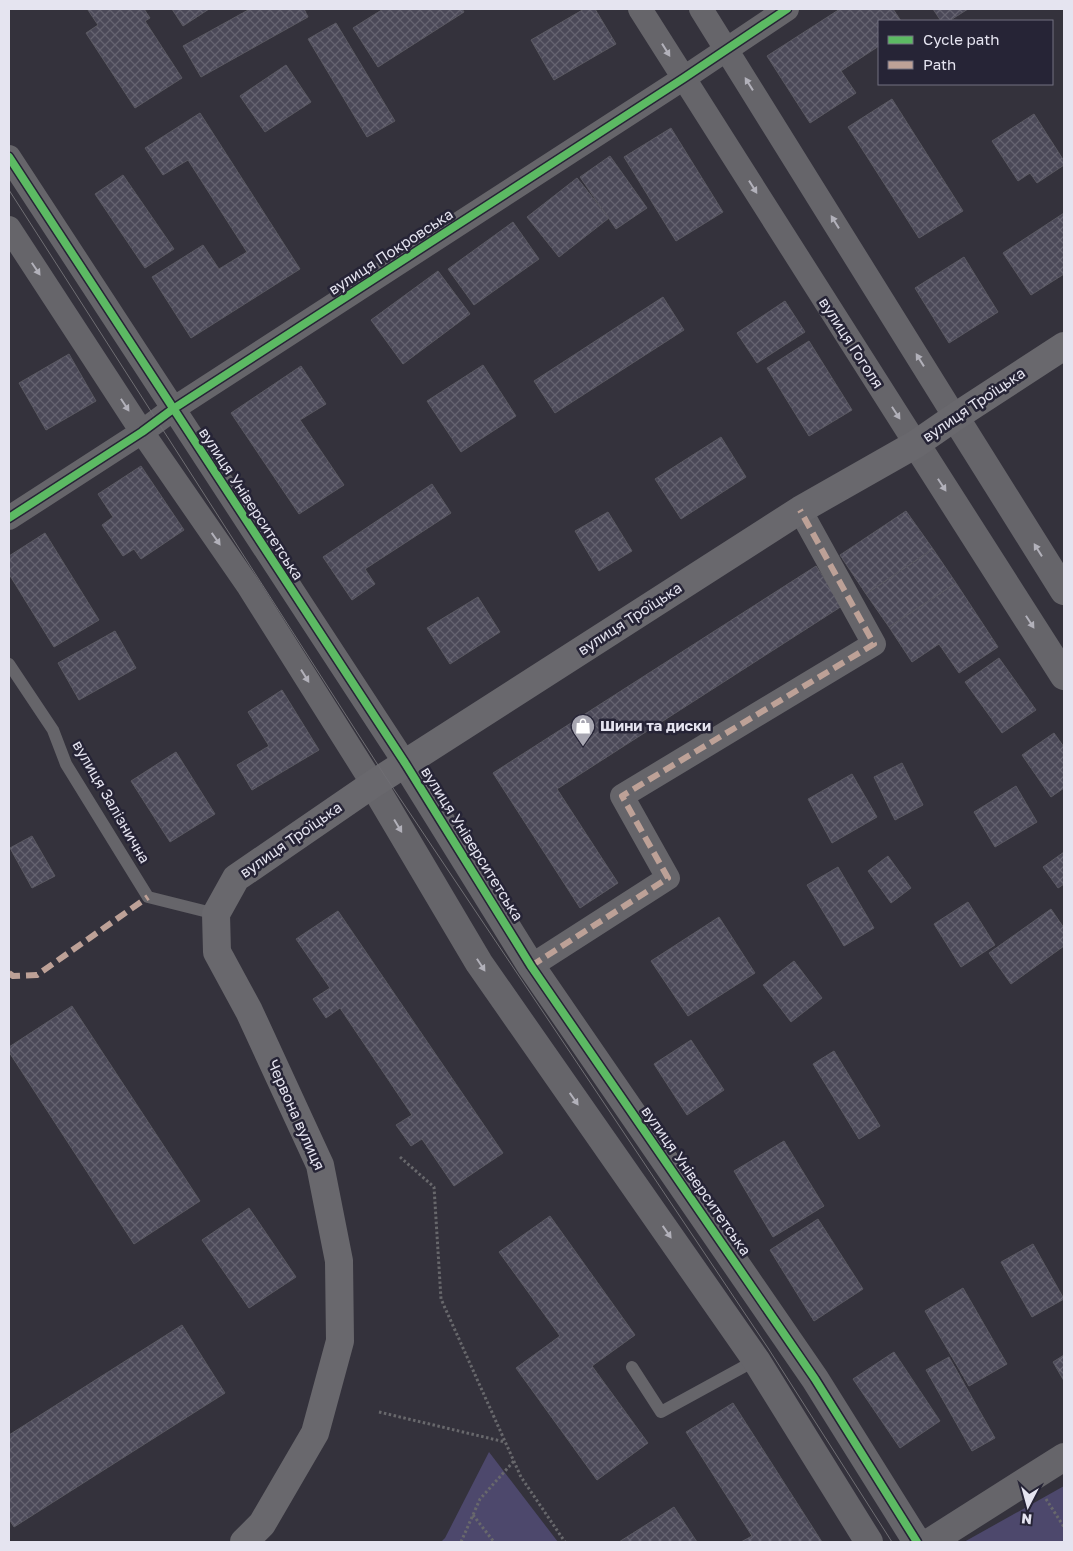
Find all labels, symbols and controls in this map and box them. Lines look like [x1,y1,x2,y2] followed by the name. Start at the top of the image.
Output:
[878,20,1053,85] legend
[923,30,999,48] text: Cycle path
[661,43,671,57] one-way arrow
[923,55,956,73] text: Path
[745,77,754,91] one-way arrow
[748,181,758,194] one-way arrow
[325,204,456,298] street label: вулиця Покровська
[830,216,839,229] one-way arrow
[31,262,41,276] one-way arrow
[816,294,888,391] street label: вулиця Гоголя
[916,354,925,367] one-way arrow
[919,363,1028,445] street label: вулиця Троїцька
[120,399,129,412] one-way arrow
[892,406,901,420] one-way arrow
[196,424,308,583] street label: вулиця Університетська
[938,478,947,492] one-way arrow
[211,533,221,546] one-way arrow
[1034,543,1043,556] one-way arrow
[574,578,685,658] street label: вулиця Троїцька
[1025,615,1035,629] one-way arrow
[300,669,309,682] one-way arrow
[570,713,596,747] shop icon: Шини та диски
[600,716,711,734] place label: Шини та диски
[69,737,154,866] street label: вулиця Залізнична
[418,763,528,924] street label: вулиця Університетська
[236,797,345,881] street label: вулиця Троїцька
[393,819,402,832] one-way arrow
[476,958,486,972] one-way arrow
[264,1057,329,1173] street label: Червона вулиця
[569,1092,579,1105] one-way arrow
[638,1102,755,1259] street label: вулиця Університетська
[662,1225,672,1239] one-way arrow
[1003,1481,1053,1531] north arrow
[1020,1510,1033,1528] text: N

